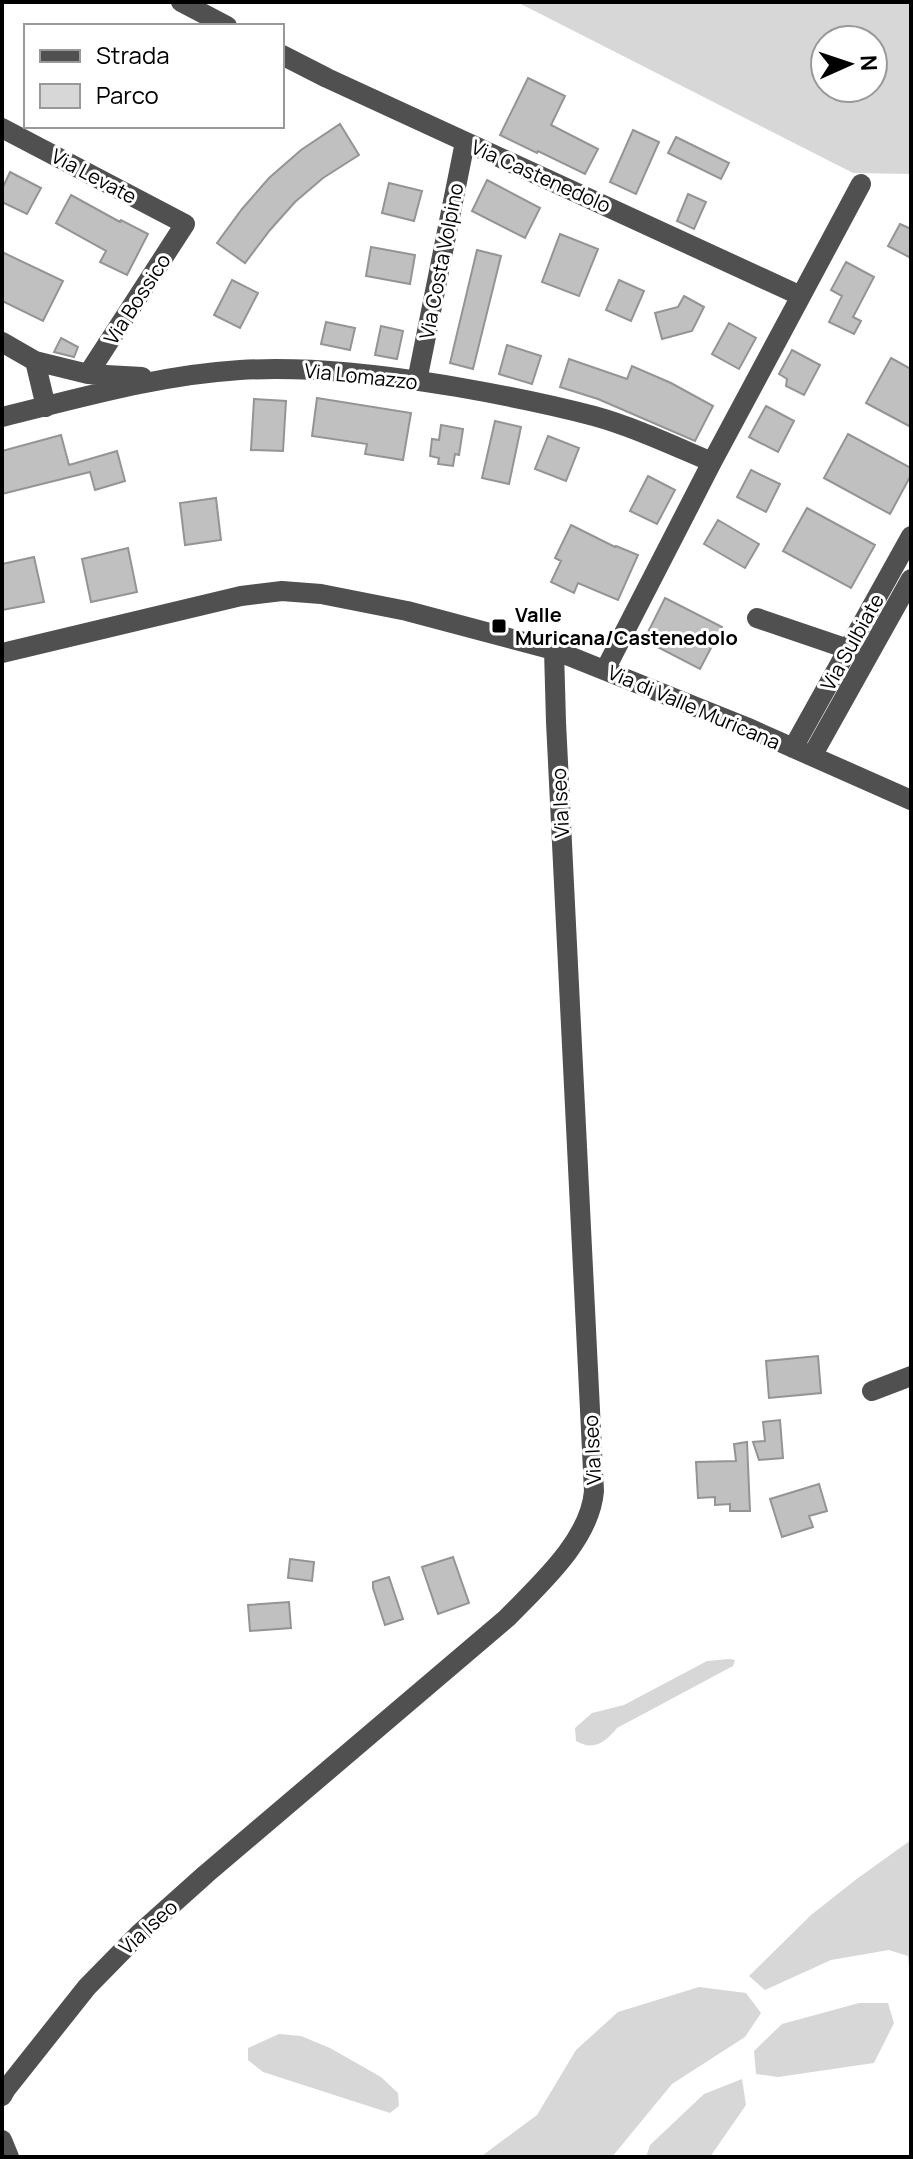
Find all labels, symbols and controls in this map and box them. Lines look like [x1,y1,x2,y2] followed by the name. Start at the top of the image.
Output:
[24,24,284,128] legend
[809,24,889,104] north arrow
[96,38,169,71] text: Strada
[854,54,884,72] text: N
[96,78,159,111] text: Parco
[467,133,615,219] street label: Via Castenedolo
[47,142,141,210] street label: Via Levate
[413,180,469,341] street label: Via Costa Volpino
[97,248,177,350] street label: Via Bossico
[303,357,419,395] street label: Via Lomazzo
[814,589,890,695] street label: Via Sulbiate
[515,601,738,651] place label: Valle Muricana/Castenedolo
[490,617,508,635] marker: Valle Muricana/Castenedolo
[604,658,784,756] street label: Via di Valle Muricana
[545,767,575,839] street label: Via Iseo
[577,1414,607,1486] street label: Via Iseo
[113,1893,183,1960] street label: Via Iseo

